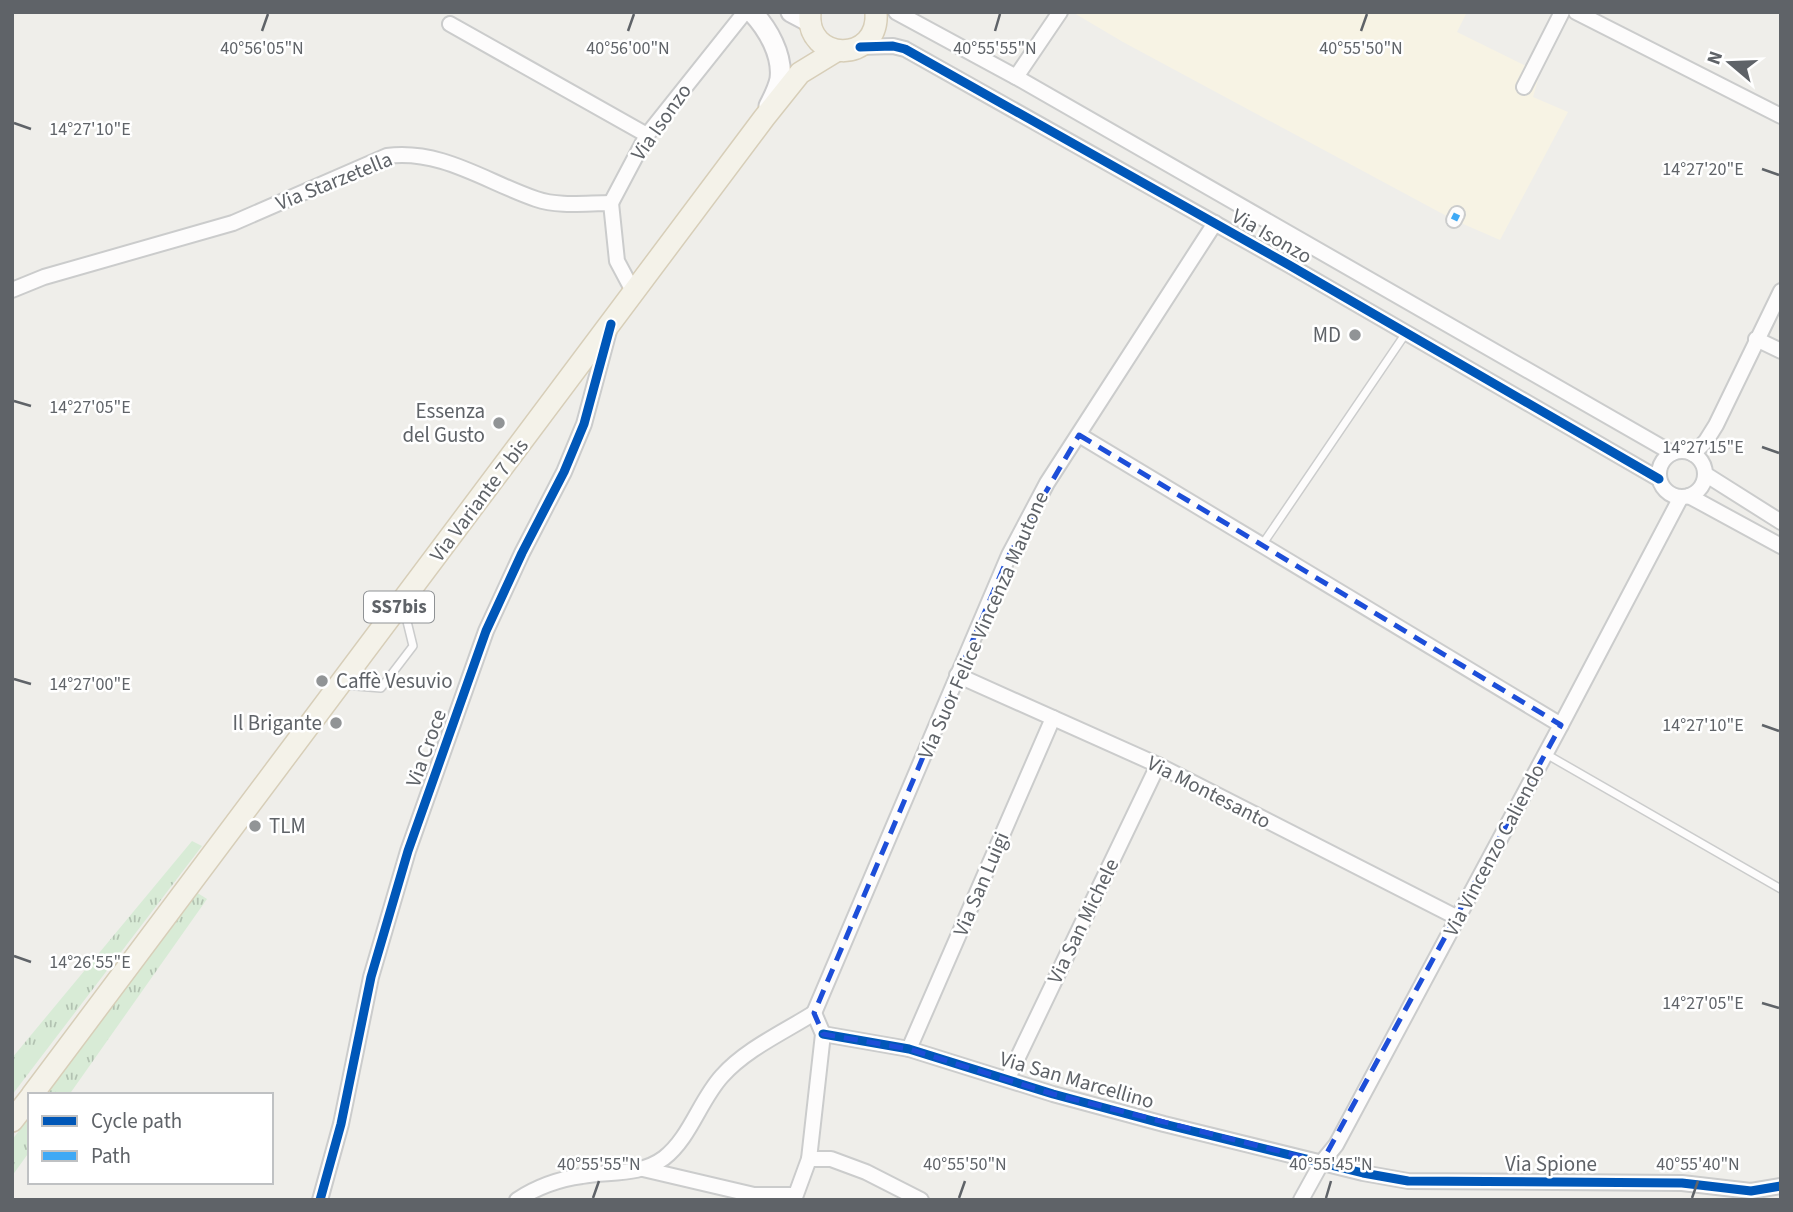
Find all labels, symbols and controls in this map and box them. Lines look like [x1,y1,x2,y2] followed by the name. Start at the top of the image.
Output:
[1695,28,1765,98] north arrow
[220,36,304,61] text: 40°56'05"N
[586,36,670,61] text: 40°56'00"N
[953,36,1037,61] text: 40°55'55"N
[1319,36,1403,61] text: 40°55'50"N
[1701,48,1730,68] text: N
[623,77,699,167] street label: Via Isonzo
[49,117,131,142] text: 14°27'10"E
[271,144,397,218] street label: Via Starzetella
[1662,157,1744,182] text: 14°27'20"E
[1226,201,1318,271] street label: Via Isonzo
[1313,320,1341,350] place label: MD
[1347,327,1363,343] marker: MD
[49,395,131,420] text: 14°27'05"E
[402,396,485,450] place label: Essenza del Gusto
[491,415,507,431] marker: Essenza del Gusto
[423,432,536,568] street label: Via Variante 7 bis
[1662,435,1744,460] text: 14°27'15"E
[910,486,1056,764] street label: Via Suor Felice Vincenza Mautone
[364,592,434,622] road number: SS7bis
[336,666,453,696] place label: Caffè Vesuvio
[49,672,131,697] text: 14°27'00"E
[314,673,330,689] marker: Caffè Vesuvio
[398,705,454,791] street label: Via Croce
[233,708,322,738] place label: Il Brigante
[1662,713,1744,738] text: 14°27'10"E
[328,715,344,731] marker: Il Brigante
[1142,748,1276,836] street label: Via Montesanto
[1436,758,1552,942] street label: Via Vincenzo Caliendo
[269,811,306,841] place label: TLM
[247,818,263,834] marker: TLM
[946,827,1016,941] street label: Via San Luigi
[1040,853,1126,989] street label: Via San Michele
[49,950,131,975] text: 14°26'55"E
[1662,991,1744,1016] text: 14°27'05"E
[996,1044,1158,1116] street label: Via San Marcellino
[28,1093,273,1184] legend
[91,1106,182,1136] text: Cycle path
[91,1141,131,1171] text: Path
[1505,1149,1597,1179] street label: Via Spione
[557,1152,641,1177] text: 40°55'55"N
[923,1152,1007,1177] text: 40°55'50"N
[1289,1152,1373,1177] text: 40°55'45"N
[1656,1152,1740,1177] text: 40°55'40"N

